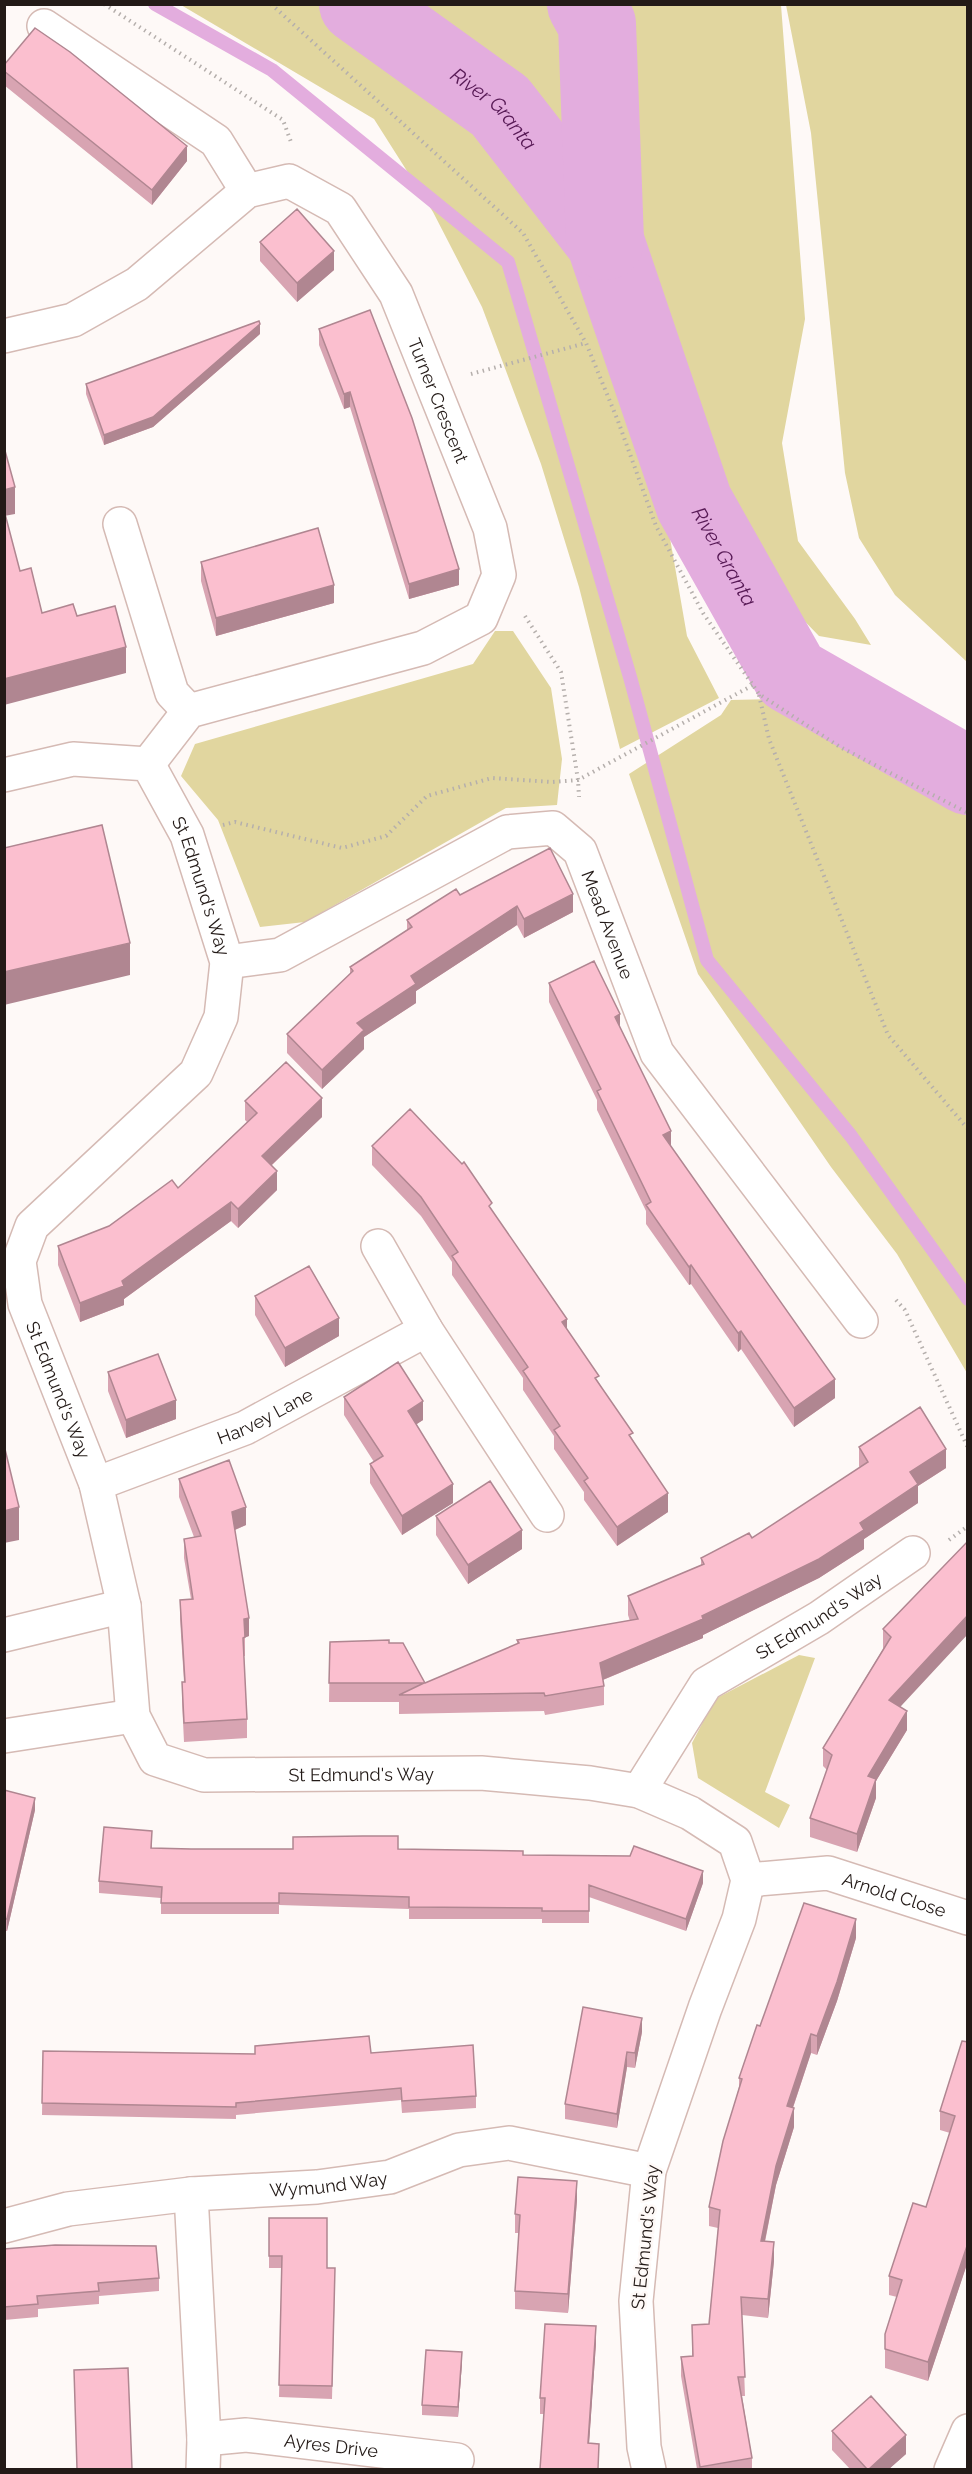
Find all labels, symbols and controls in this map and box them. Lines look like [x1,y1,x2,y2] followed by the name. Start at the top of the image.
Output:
[446,62,542,155] water label: River Granta
[404,335,473,466] street label: Turner Crescent
[687,503,762,610] water label: River Granta
[168,813,235,958] street label: St Edmund's Way
[578,867,638,982] street label: Mead Avenue
[22,1318,95,1461] street label: St Edmund's Way
[214,1383,316,1448] street label: Harvey Lane
[752,1567,886,1663] street label: St Edmund's Way
[288,1763,434,1785] street label: St Edmund's Way
[840,1868,949,1921] street label: Arnold Close
[627,2163,663,2310] street label: St Edmund's Way
[269,2167,389,2200] street label: Wymund Way
[283,2429,380,2461] street label: Ayres Drive

